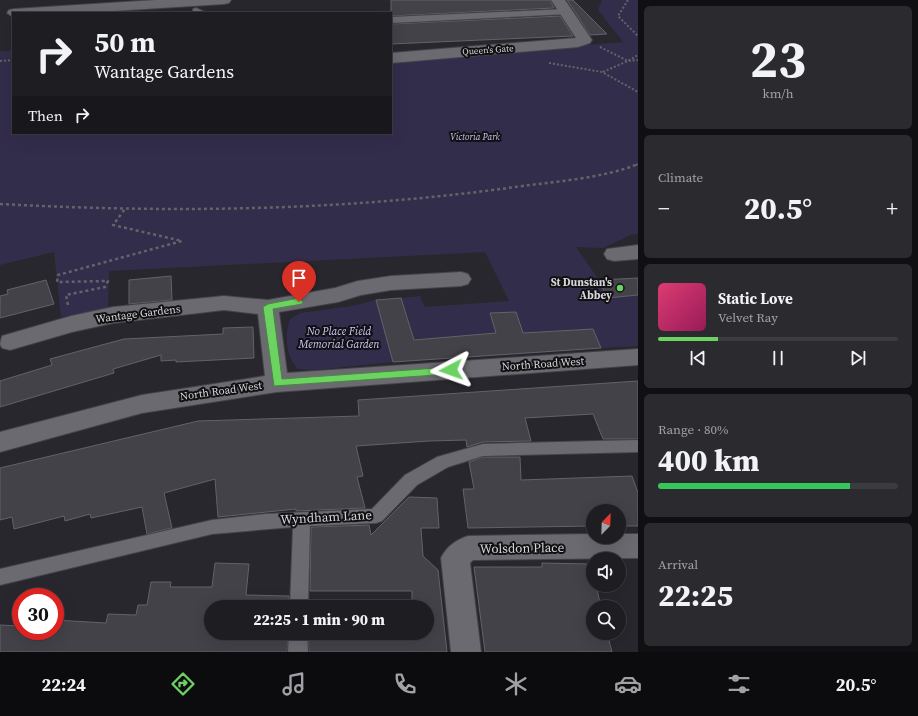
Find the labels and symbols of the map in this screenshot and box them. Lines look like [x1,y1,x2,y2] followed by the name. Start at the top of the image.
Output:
[462,42,514,58] street label: Queen's Gate
[450,131,501,143] park label: Victoria Park
[282,261,316,302] pin
[551,275,612,303] place label: St Dunstan's Abbey
[615,283,625,293] marker: St Dunstan's Abbey
[95,301,182,327] street label: Wantage Gardens
[297,324,380,352] park label: No Place Field Memorial Garden
[430,349,472,391] position arrow
[501,354,585,374] street label: North Road West
[179,378,263,404] street label: North Road West
[586,504,626,544] north arrow
[280,506,373,528] street label: Wyndham Lane
[480,539,565,557] street label: Wolsdon Place
[12,588,64,640] speed limit sign: 30

